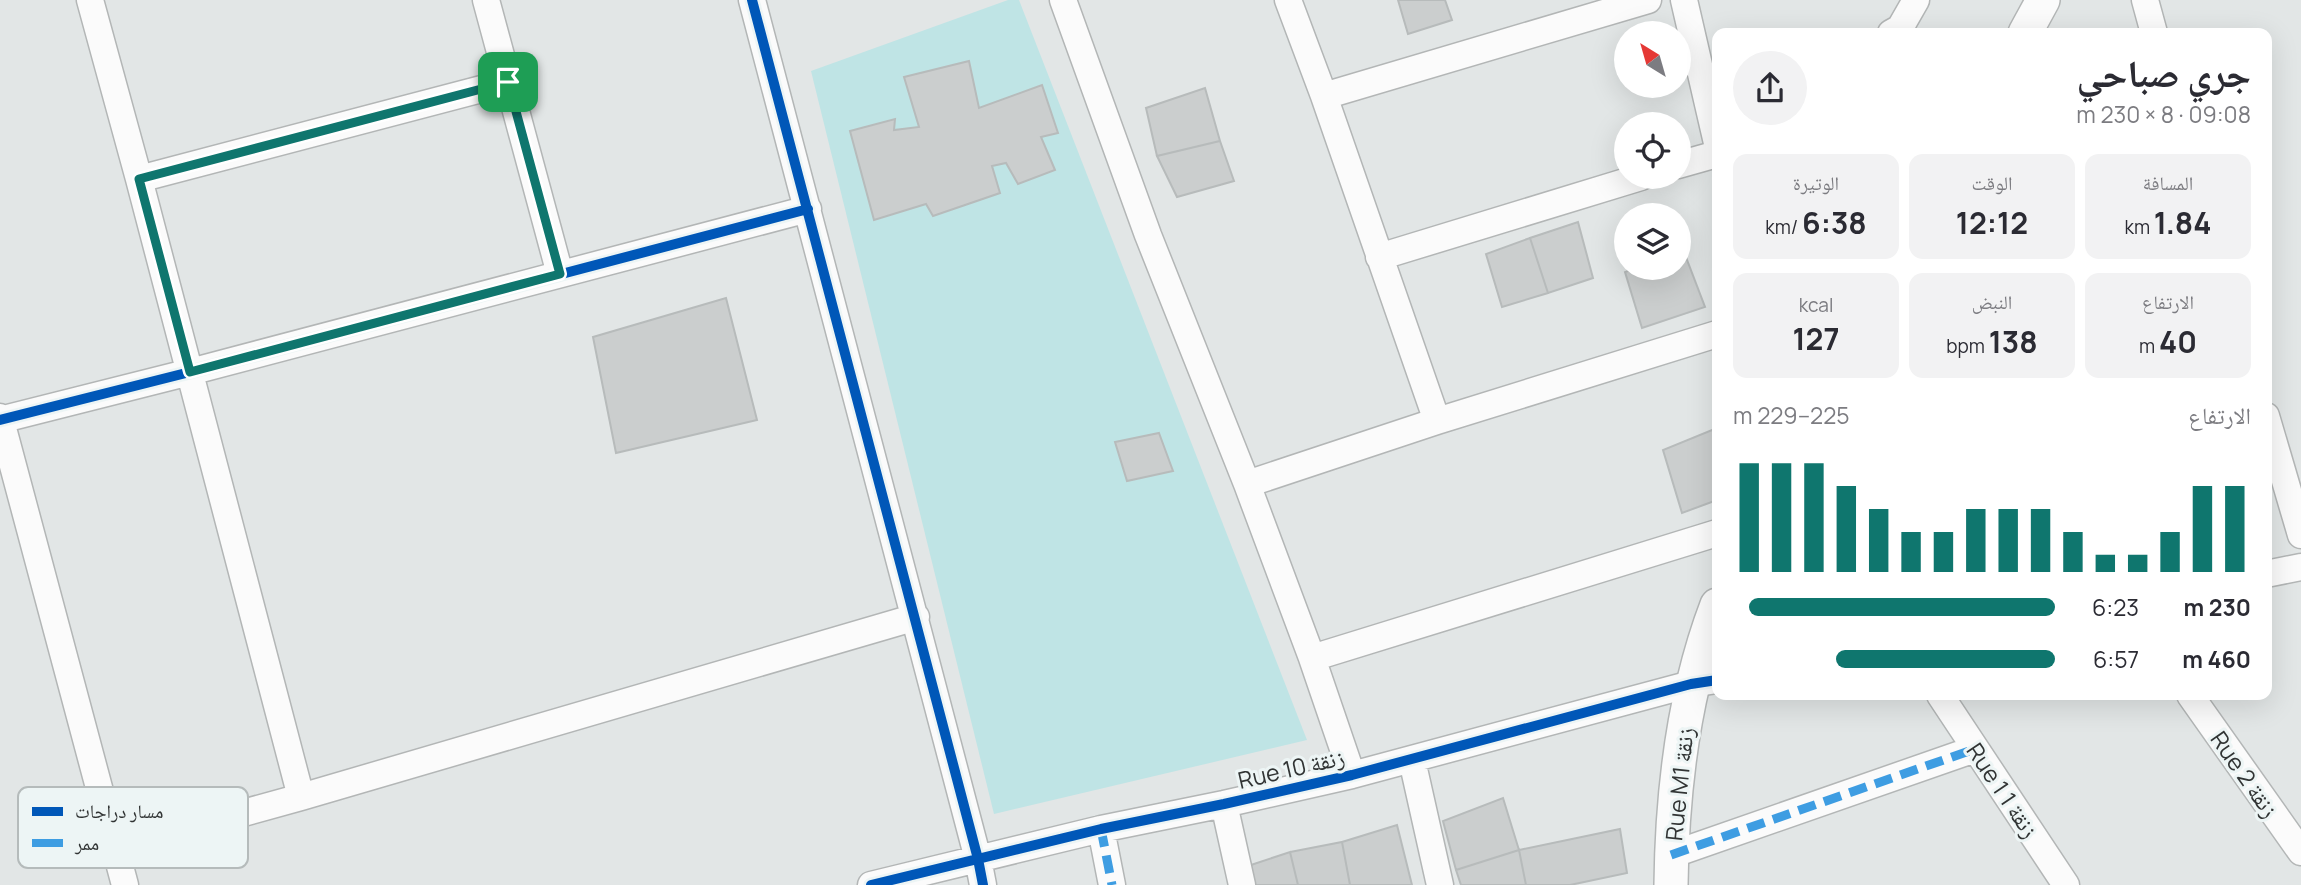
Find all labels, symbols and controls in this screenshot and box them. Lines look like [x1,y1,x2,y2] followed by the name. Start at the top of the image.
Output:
[1614,21,1690,98] north arrow
[1614,21,1691,280] map controls
[2076,46,2251,98] text: جري صباحي
[1733,51,1807,125] button: share
[478,52,538,112] pin
[489,63,527,101] icon: arrive
[2076,98,2251,130] text: 09:08 · 8 × 230 m
[1614,112,1691,189] button: locate
[1793,170,1839,196] text: الوتيرة
[1972,170,2012,196] text: الوقت
[2143,170,2193,196] text: المسافة
[1802,202,1867,243] text: 6:38
[1956,202,2028,243] text: 12:12
[2154,202,2212,243] text: 1.84
[1614,203,1691,280] button: layers
[1765,214,1802,240] text: /km
[2124,214,2154,240] text: km
[1972,289,2012,315] text: النبض
[2142,289,2194,315] text: الارتفاع
[1799,292,1833,318] text: kcal
[1792,318,1840,359] text: 127
[1989,321,2038,362] text: 138
[2159,321,2197,362] text: 40
[1946,333,1989,359] text: bpm
[2139,333,2159,359] text: m
[1733,399,1850,431] text: 225–229 m
[2188,399,2251,431] text: الارتفاع
[2092,591,2139,623] text: 6:23
[2183,591,2251,623] text: 230 m
[2093,643,2139,675] text: 6:57
[2182,643,2251,675] text: 460 m
[2204,725,2286,823] street label: Rue 2 زنقة
[1657,726,1701,842] street label: Rue M1 زنقة
[1960,736,2046,844] street label: Rue 1 زنقة 1
[1235,740,1347,796] street label: Rue 10 زنقة
[18,787,248,868] legend
[75,798,163,824] text: مسار دراجات
[74,830,99,856] text: ممر

